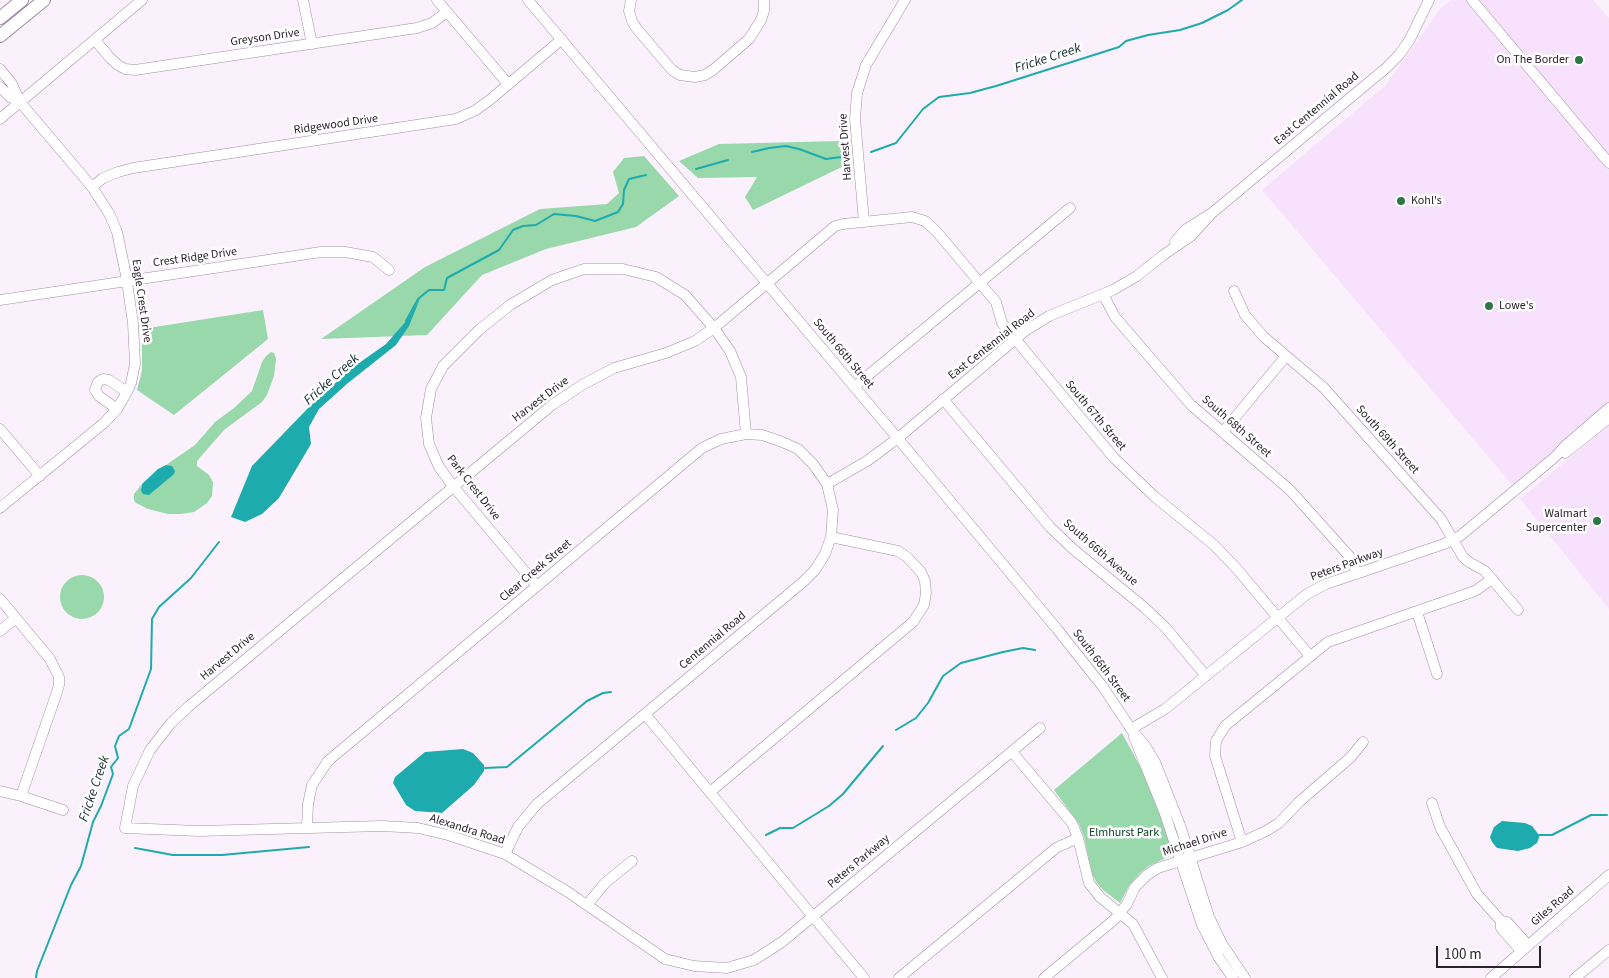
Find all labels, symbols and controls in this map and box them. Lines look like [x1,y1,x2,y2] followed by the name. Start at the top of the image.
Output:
[230,26,300,50] street label: Greyson Drive
[1013,40,1083,78] water label: Fricke Creek
[1496,53,1569,67] place label: On The Border
[1573,54,1585,66] marker: On The Border
[1272,69,1362,149] street label: East Centennial Road
[293,112,379,138] street label: Ridgewood Drive
[836,113,856,181] street label: Harvest Drive
[1411,194,1442,208] place label: Kohl's
[1395,195,1407,207] marker: Kohl's
[152,245,238,271] street label: Crest Ridge Drive
[128,258,154,344] street label: Eagle Crest Drive
[1499,299,1533,313] place label: Lowe's
[1483,300,1495,312] marker: Lowe's
[946,307,1038,383] street label: East Centennial Road
[809,316,877,392] street label: South 66th Street
[301,351,363,409] water label: Fricke Creek
[510,374,572,426] street label: Harvest Drive
[1061,378,1129,454] street label: South 67th Street
[1198,393,1274,461] street label: South 68th Street
[1352,403,1422,477] street label: South 69th Street
[443,452,503,524] street label: Park Crest Drive
[1526,507,1587,535] place label: Walmart Supercenter
[1591,515,1603,527] marker: Walmart Supercenter
[1060,517,1140,589] street label: South 66th Avenue
[497,537,575,605] street label: Clear Creek Street
[1309,545,1385,585] street label: Peters Parkway
[677,609,749,673] street label: Centennial Road
[1069,627,1133,705] street label: South 66th Street
[198,630,258,684] street label: Harvest Drive
[76,754,114,824] water label: Fricke Creek
[428,812,506,848] street label: Alexandra Road
[1089,826,1159,840] park label: Elmhurst Park
[1161,826,1229,860] street label: Michael Drive
[825,832,893,892] street label: Peters Parkway
[1528,884,1578,930] street label: Giles Road
[1439,936,1544,968] scale bar
[1444,944,1482,965] text: 100 m

